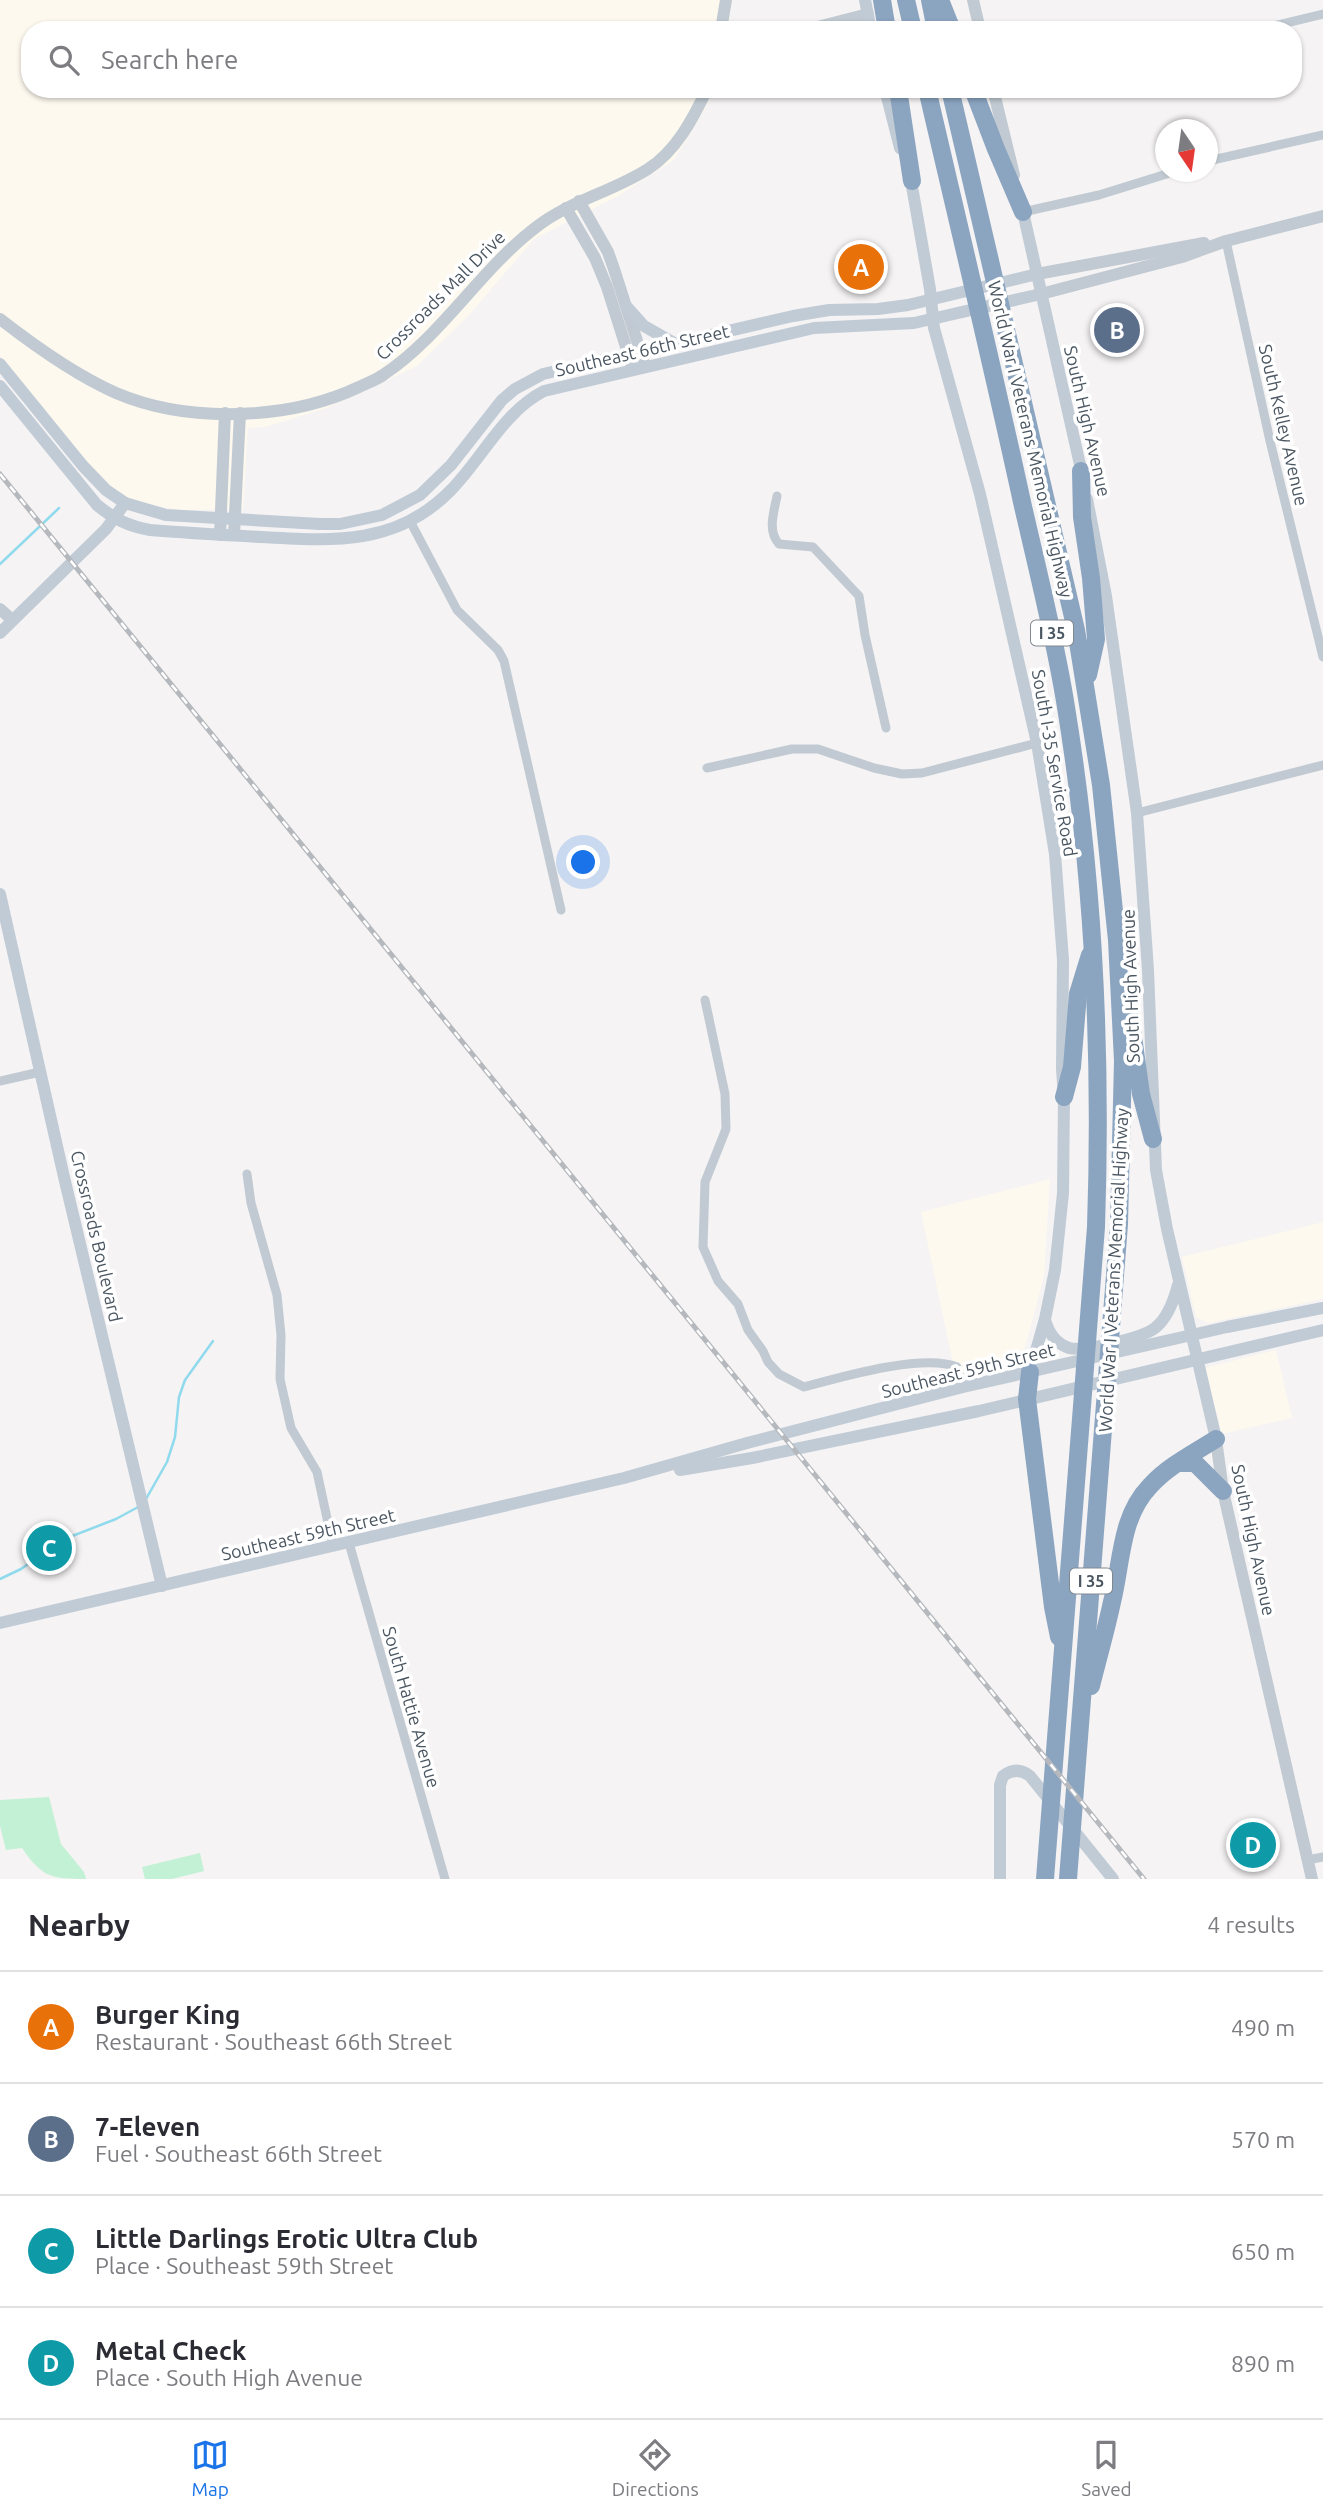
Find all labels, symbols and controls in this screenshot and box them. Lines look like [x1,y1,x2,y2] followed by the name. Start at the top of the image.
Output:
[21,21,1302,98] search box
[45,41,83,79] icon: search
[101,45,238,74] text: Search here
[1155,119,1218,182] north arrow
[371,226,509,364] street label: Crossroads Mall Drive
[838,241,884,293] pin: A
[985,279,1077,600] street label: World War I Veterans Memorial Highway
[1094,304,1140,356] pin: B
[553,320,731,380] street label: Southeast 66th Street
[1256,342,1312,508] street label: South Kelley Avenue
[1061,344,1115,498] street label: South High Avenue
[1031,620,1073,646] road number: I 35
[1029,668,1081,858] street label: South I-35 Service Road
[566,845,600,879] your location
[1117,909,1143,1063] street label: South High Avenue
[1095,1107,1131,1433] street label: World War I Veterans Memorial Highway
[68,1148,126,1324] street label: Crossroads Boulevard
[879,1339,1057,1401] street label: Southeast 59th Street
[1228,1463,1280,1617] street label: South High Avenue
[219,1504,397,1564] street label: Southeast 59th Street
[26,1522,72,1574] pin: C
[1070,1568,1112,1594] road number: I 35
[379,1624,445,1790] street label: South Hattie Avenue
[1230,1819,1276,1871] pin: D
[28,1908,130,1942] text: Nearby
[1207,1912,1295,1937] text: 4 results
[95,2000,240,2029] text: Burger King
[43,2015,59,2040] text: A
[1231,2015,1295,2040] text: 490 m
[95,2029,452,2054] text: Restaurant · Southeast 66th Street
[95,2112,200,2141] text: 7-Eleven
[43,2127,59,2152] text: B
[1231,2127,1295,2152] text: 570 m
[95,2141,382,2166] text: Fuel · Southeast 66th Street
[95,2224,478,2253] text: Little Darlings Erotic Ultra Club
[44,2239,58,2264] text: C
[1231,2239,1295,2264] text: 650 m
[95,2253,393,2278] text: Place · Southeast 59th Street
[95,2336,246,2365] text: Metal Check
[43,2351,59,2376] text: D
[1231,2351,1295,2376] text: 890 m
[95,2365,363,2390] text: Place · South High Avenue
[191,2436,229,2500] tab: Map
[612,2436,699,2500] tab: Directions
[1081,2436,1132,2500] tab: Saved

